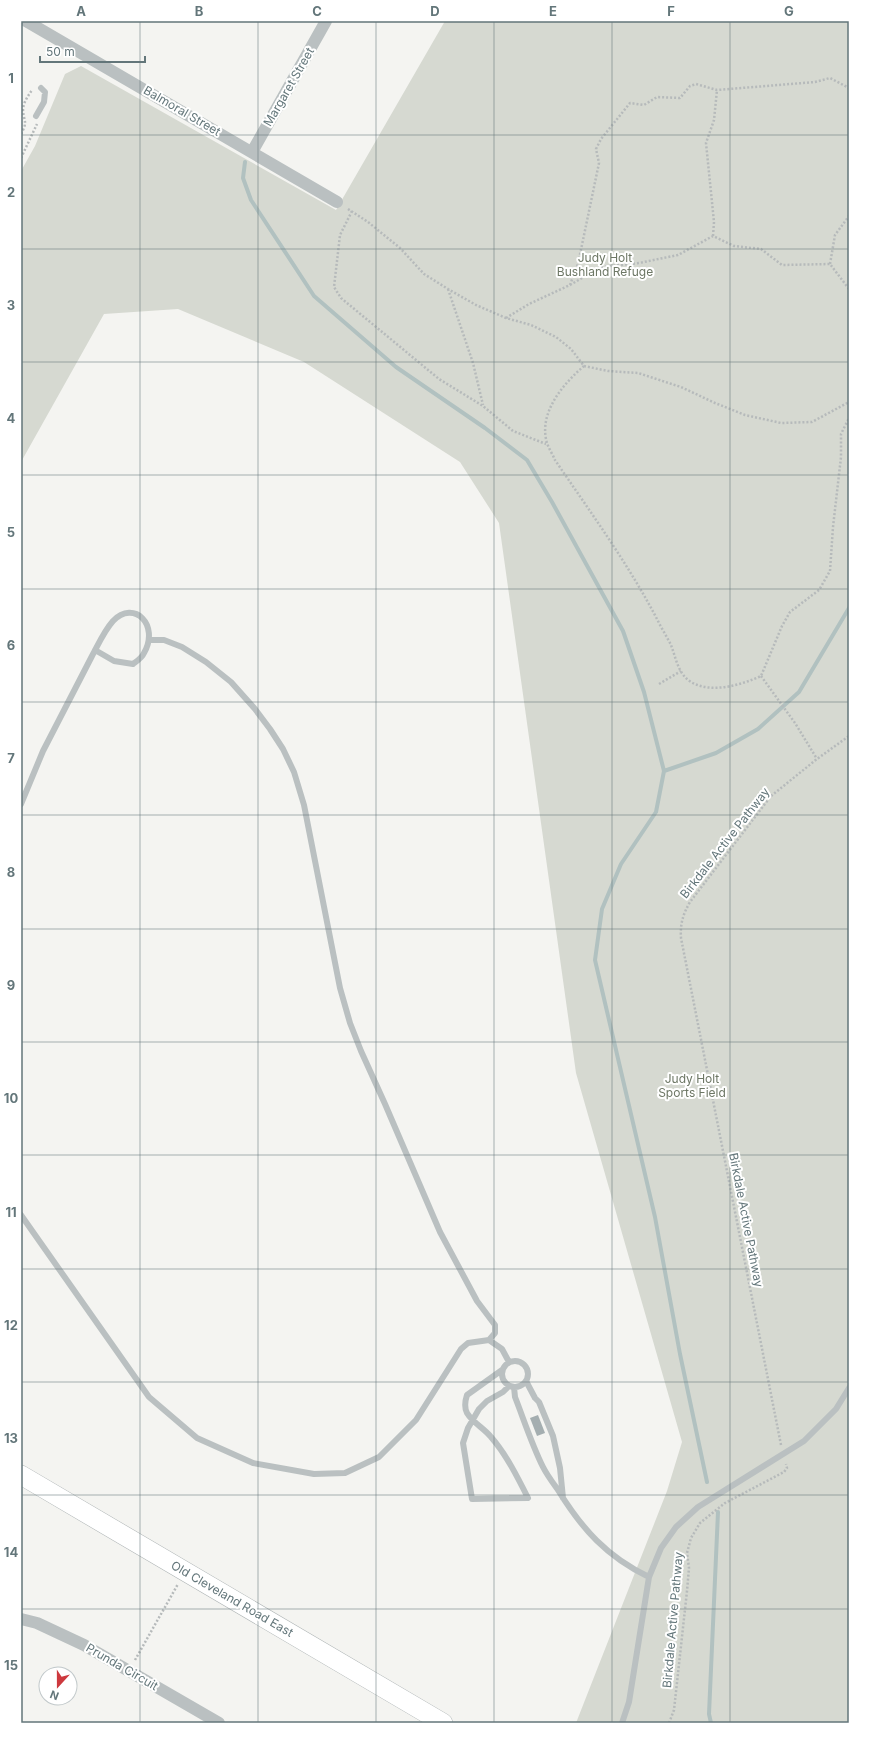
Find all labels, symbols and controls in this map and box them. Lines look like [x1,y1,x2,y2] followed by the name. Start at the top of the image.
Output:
[76,3,86,19] text: A
[195,3,204,19] text: B
[312,3,322,19] text: C
[430,3,440,19] text: D
[549,3,557,19] text: E
[667,3,675,19] text: F
[784,3,794,19] text: G
[40,38,145,64] scale bar
[46,44,75,59] text: 50 m
[260,45,317,129] street label: Margaret Street
[8,70,14,86] text: 1
[141,82,224,139] street label: Balmoral Street
[7,184,15,200] text: 2
[557,250,653,279] park label: Judy Holt Bushland Refuge
[7,297,15,313] text: 3
[7,410,16,426] text: 4
[7,524,15,540] text: 5
[7,637,15,653] text: 6
[7,750,15,766] text: 7
[677,784,773,901] street label: Birkdale Active Pathway
[7,864,15,880] text: 8
[7,977,15,993] text: 9
[658,1071,726,1100] park label: Judy Holt Sports Field
[4,1090,18,1106] text: 10
[726,1151,767,1289] street label: Birkdale Active Pathway
[5,1204,17,1220] text: 11
[4,1317,18,1333] text: 12
[4,1430,18,1446] text: 13
[4,1544,18,1560] text: 14
[659,1551,686,1689] street label: Birkdale Active Pathway
[168,1557,296,1640] street label: Old Cleveland Road East
[84,1640,161,1693] street label: Prunda Circuit
[4,1657,18,1673] text: 15
[38,1666,78,1706] north arrow
[48,1687,61,1703] text: N

